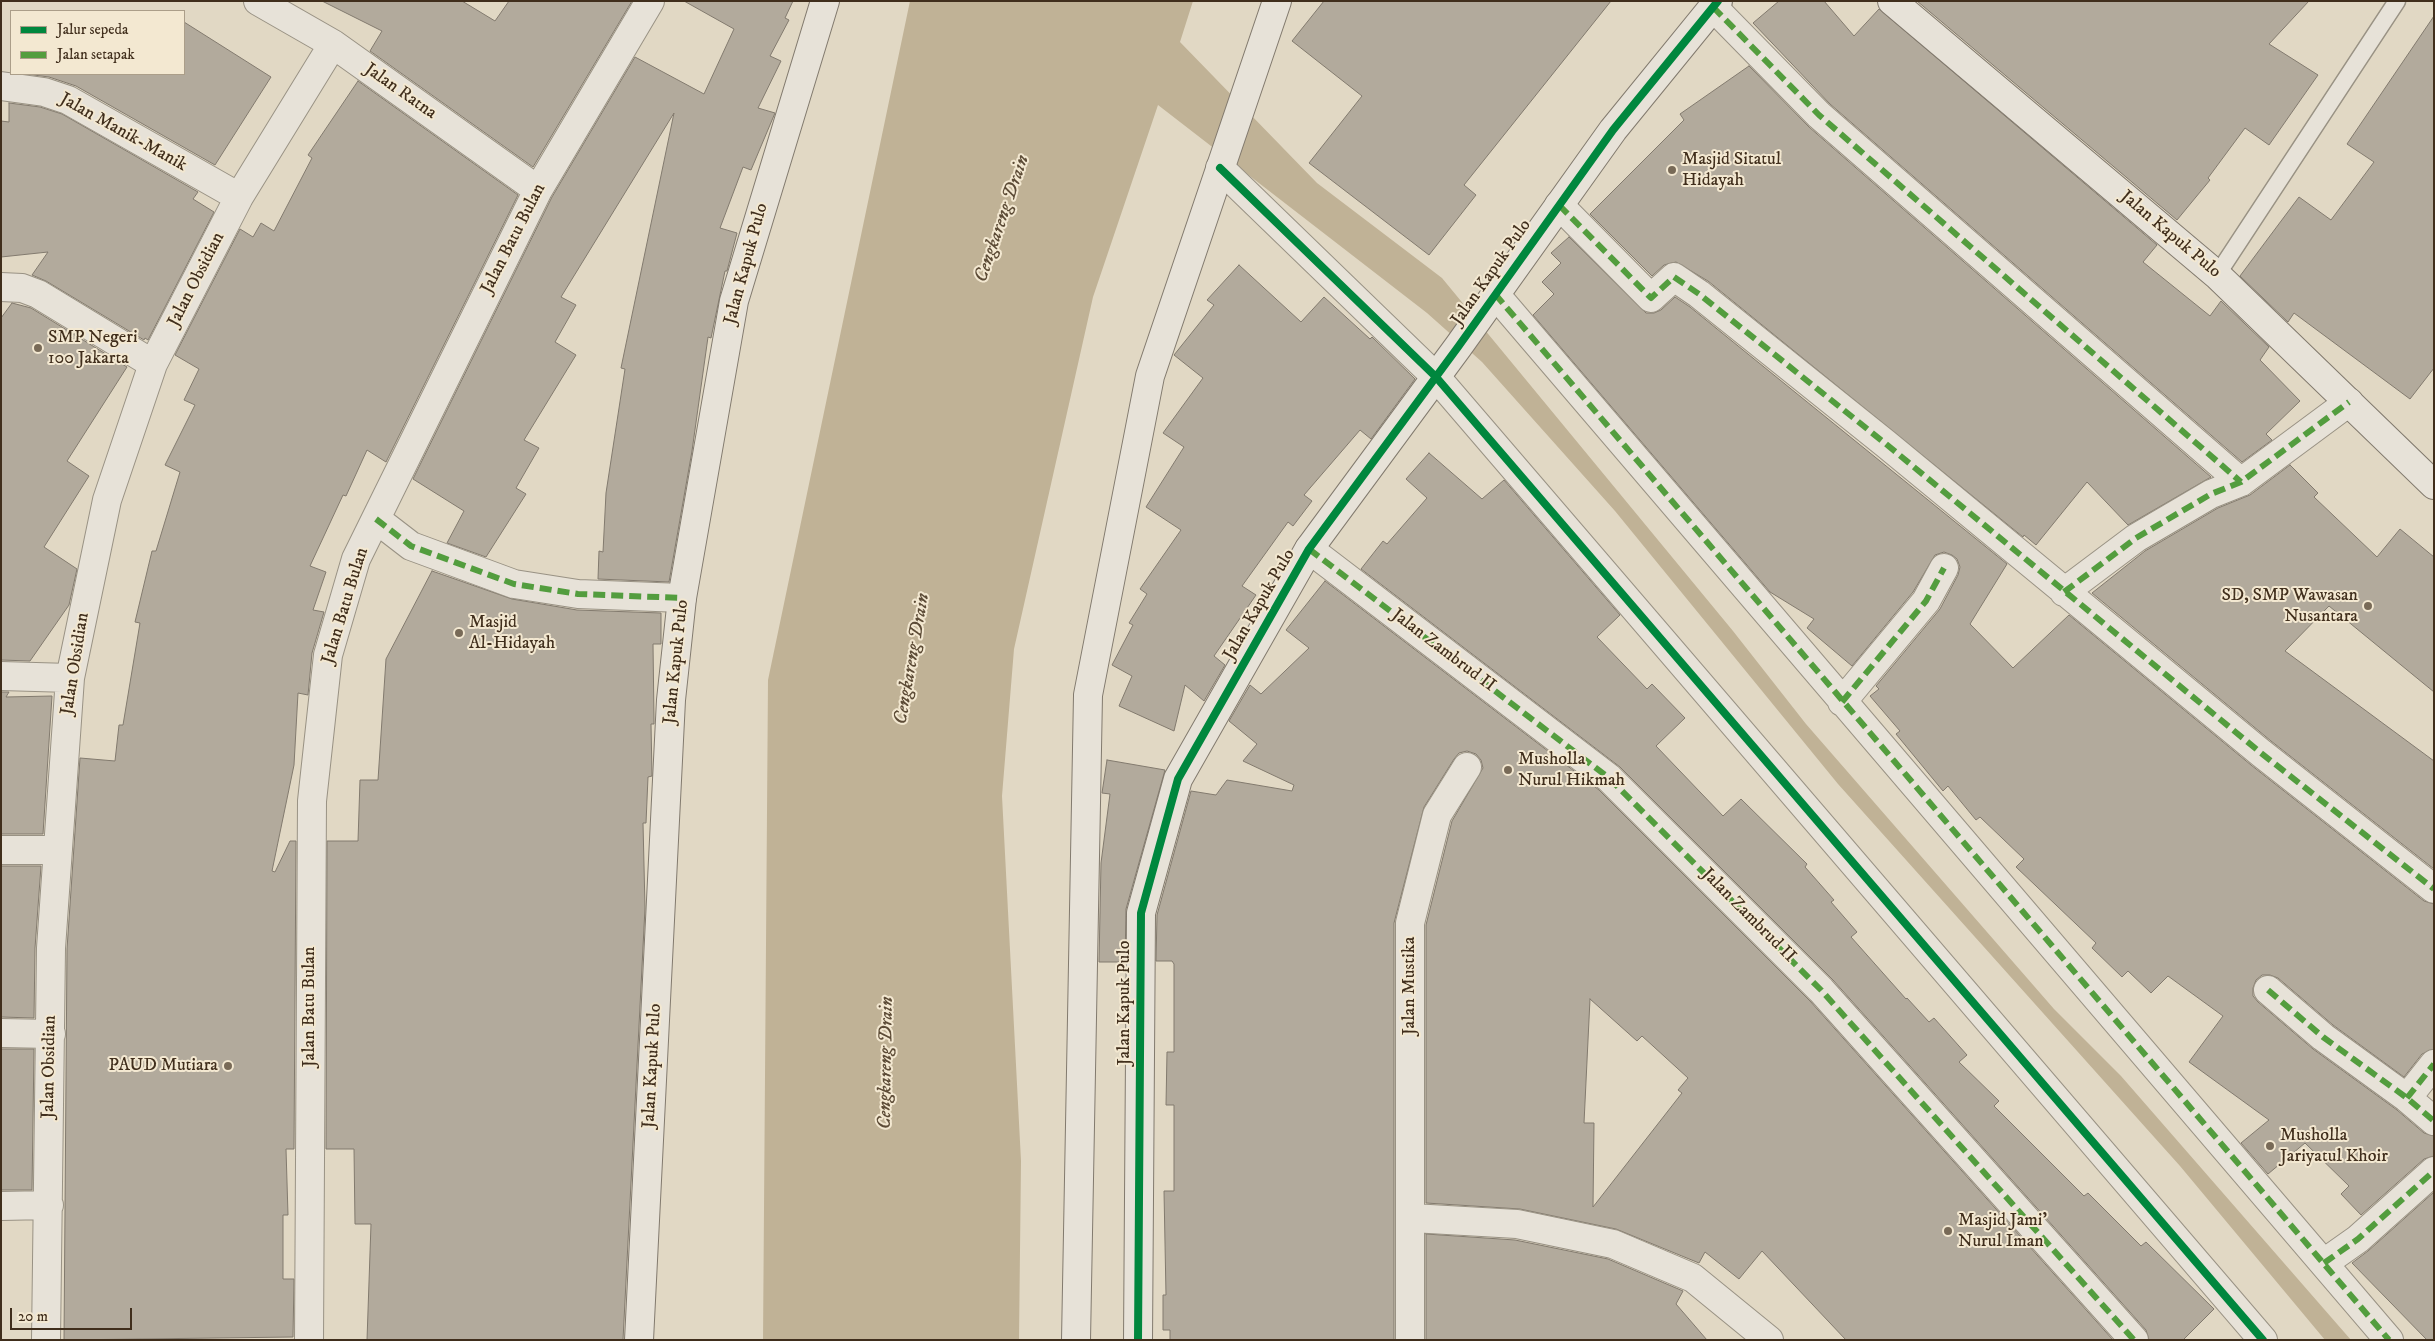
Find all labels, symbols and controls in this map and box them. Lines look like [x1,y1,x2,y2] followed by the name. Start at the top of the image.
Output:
[10,10,185,75] legend
[57,20,128,39] text: Jalur sepeda
[57,45,135,64] text: Jalan setapak
[360,59,440,125] street label: Jalan Ratna
[56,89,190,177] street label: Jalan Manik-Manik
[1682,149,1781,192] place label: Masjid Sitatul Hidayah
[971,152,1035,286] water label: Cengkareng Drain
[1666,164,1678,176] marker: Masjid Sitatul Hidayah
[477,180,551,298] street label: Jalan Batu Bulan
[2115,187,2225,283] street label: Jalan Kapuk Pulo
[720,201,774,327] street label: Jalan Kapuk Pulo
[1447,216,1537,330] street label: Jalan Kapuk Pulo
[164,229,230,331] street label: Jalan Obsidian
[48,327,138,369] place label: SMP Negeri 100 Jakarta
[32,342,44,354] marker: SMP Negeri 100 Jakarta
[318,545,374,667] street label: Jalan Batu Bulan
[1219,546,1301,664] street label: Jalan Kapuk Pulo
[2221,585,2358,628] place label: SD, SMP Wawasan Nusantara
[890,592,936,726] water label: Cengkareng Drain
[660,599,694,725] street label: Jalan Kapuk Pulo
[2362,600,2374,612] marker: SD, SMP Wawasan Nusantara
[1387,605,1499,697] street label: Jalan Zambrud II
[57,611,95,717] street label: Jalan Obsidian
[469,612,555,654] place label: Masjid Al-Hidayah
[453,627,465,639] marker: Masjid Al-Hidayah
[1518,749,1625,792] place label: Musholla Nurul Hikmah
[1502,764,1514,776] marker: Musholla Nurul Hikmah
[1696,864,1800,968] street label: Jalan Zambrud II
[1399,937,1421,1035] street label: Jalan Mustika
[1114,941,1136,1065] street label: Jalan Kapuk Pulo
[299,947,321,1067] street label: Jalan Batu Bulan
[874,996,900,1130] water label: Cengkareng Drain
[639,1003,667,1129] street label: Jalan Kapuk Pulo
[38,1015,62,1119] street label: Jalan Obsidian
[108,1055,218,1077] place label: PAUD Mutiara
[222,1060,234,1072] marker: PAUD Mutiara
[2280,1125,2388,1168] place label: Musholla Jariyatul Khoir
[2264,1140,2276,1152] marker: Musholla Jariyatul Khoir
[1958,1210,2047,1252] place label: Masjid Jami' Nurul Iman
[1942,1225,1954,1237] marker: Masjid Jami' Nurul Iman
[12,1298,135,1330] scale bar
[18,1307,48,1326] text: 20 m

